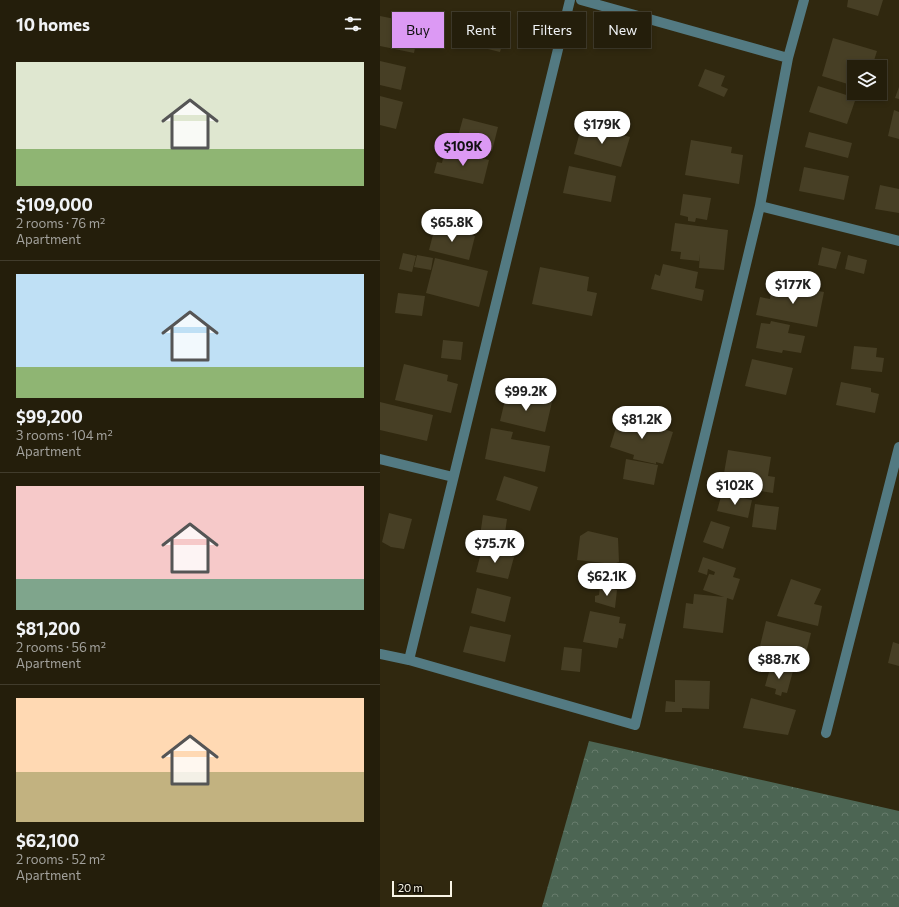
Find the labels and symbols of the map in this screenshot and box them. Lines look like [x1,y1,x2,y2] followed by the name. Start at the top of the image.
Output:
[574,111,630,145] pin: $179K
[435,133,491,167] pin: $109K
[419,209,485,243] pin: $65.8K
[765,271,821,305] pin: $177K
[493,378,559,412] pin: $99.2K
[609,406,675,440] pin: $81.2K
[707,472,763,506] pin: $102K
[462,530,528,564] pin: $75.7K
[574,563,640,597] pin: $62.1K
[746,646,812,680] pin: $88.7K
[392,879,452,898] scale bar

